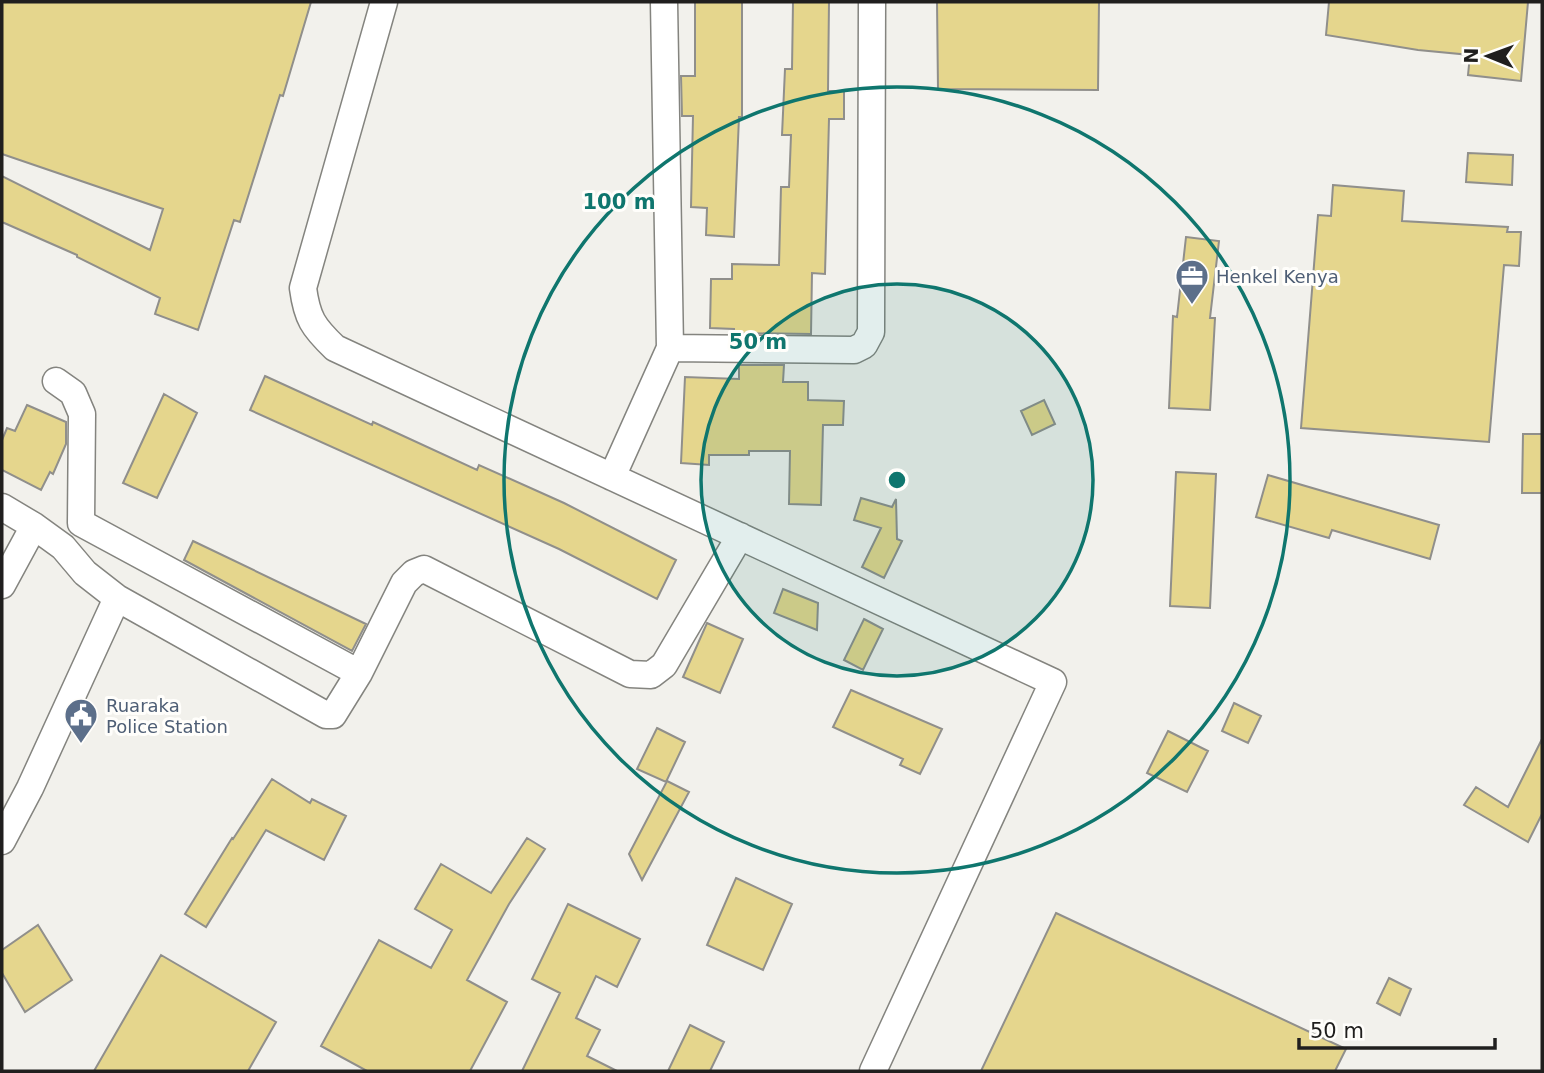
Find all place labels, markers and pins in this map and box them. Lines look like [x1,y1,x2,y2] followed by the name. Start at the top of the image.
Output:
[1173,257,1211,306] office icon: Henkel Kenya
[1216,266,1339,287] place label: Henkel Kenya
[885,468,909,492] centre of rings
[106,695,228,737] place label: Ruaraka Police Station
[62,696,100,745] public building icon: Ruaraka Police Station

